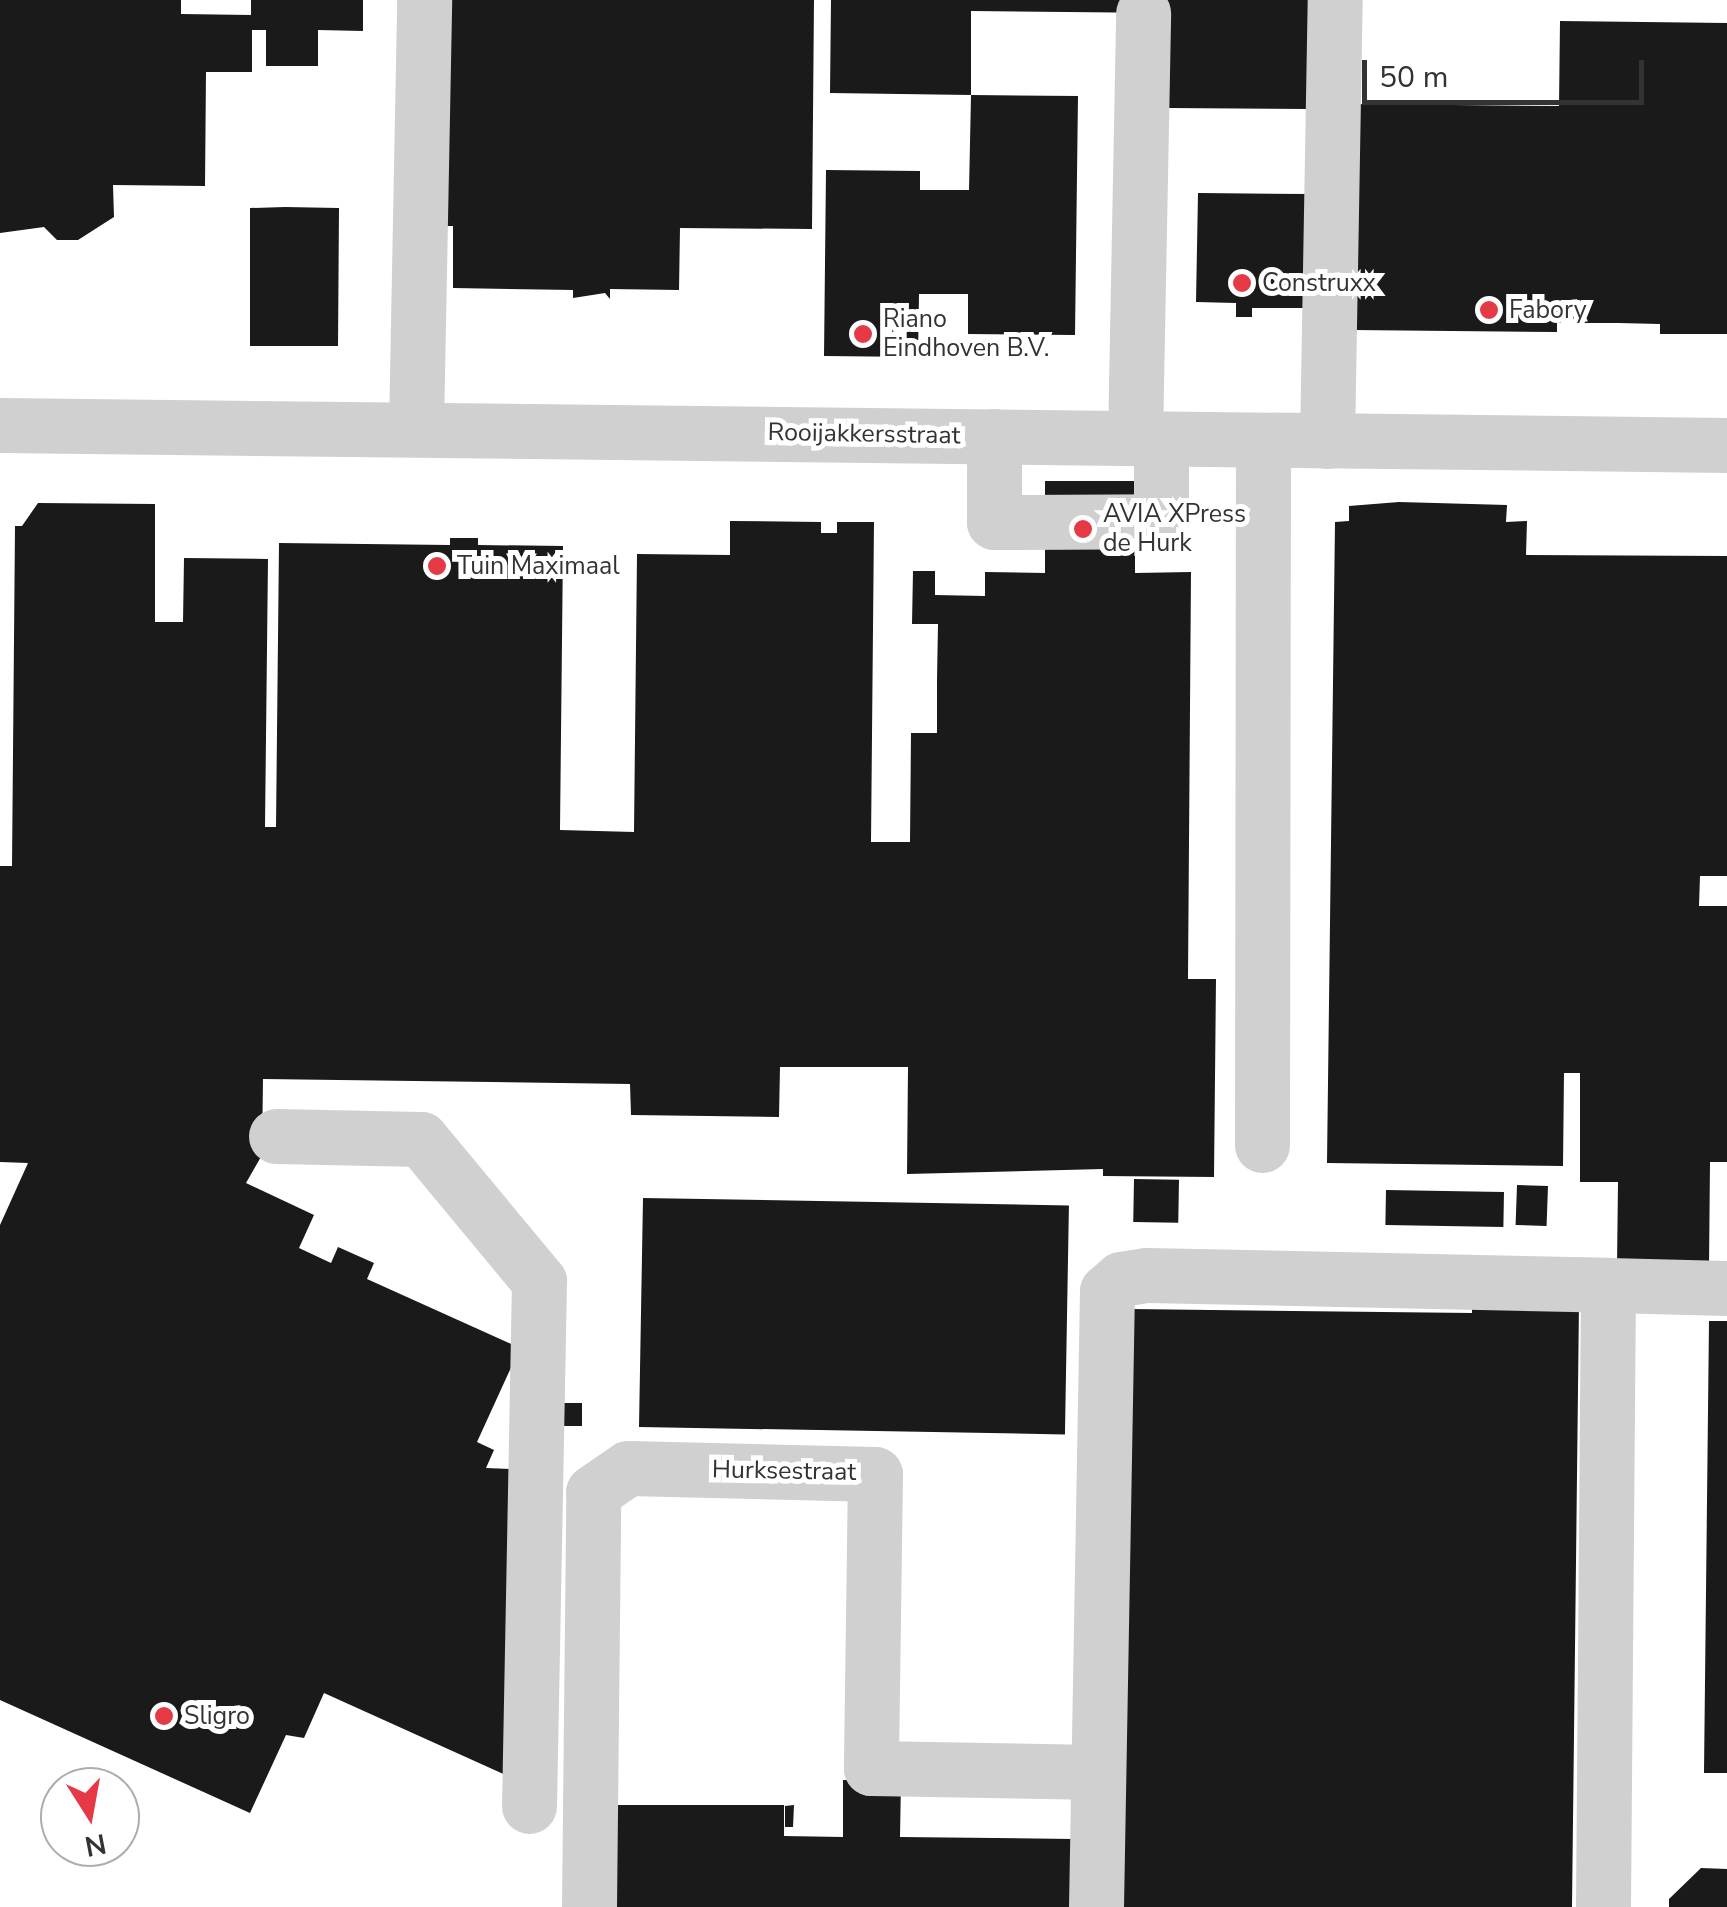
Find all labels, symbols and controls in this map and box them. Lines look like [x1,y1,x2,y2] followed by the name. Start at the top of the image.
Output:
[1367,40,1650,102] scale bar
[1379,57,1448,98] text: 50 m
[1262,268,1376,298] place label: Construxx
[1231,272,1253,294] marker: Construxx
[1509,295,1586,325] place label: Fabory
[1478,299,1500,321] marker: Fabory
[883,305,1049,364] place label: Riano Eindhoven B.V.
[852,323,874,345] marker: Riano Eindhoven B.V.
[767,417,961,451] street label: Rooijakkersstraat
[1103,500,1246,559] place label: AVIA XPress de Hurk
[1072,518,1094,540] marker: AVIA XPress de Hurk
[457,551,620,581] place label: Tuin Maximaal
[426,555,448,577] marker: Tuin Maximaal
[712,1455,856,1487] street label: Hurksestraat
[184,1701,250,1731] place label: Sligro
[153,1705,175,1727] marker: Sligro
[40,1767,140,1867] north arrow
[81,1824,109,1865] text: N

